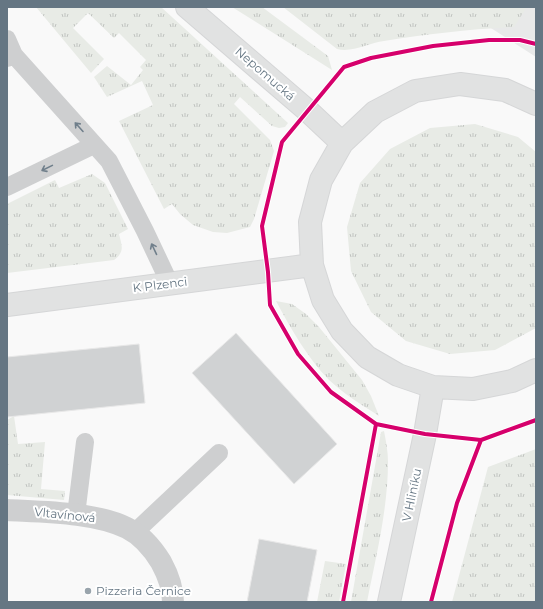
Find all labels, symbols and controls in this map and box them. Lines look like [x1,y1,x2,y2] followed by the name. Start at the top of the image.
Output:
[232,44,298,104] street label: Nepomucká
[74,122,83,132] one-way arrow
[41,165,53,172] one-way arrow
[150,243,157,255] one-way arrow
[132,274,188,295] street label: K Plzenci
[399,467,424,523] street label: V Hliníku
[34,504,96,525] street label: Vltavínová
[96,583,191,598] place label: Pizzeria Černice
[83,586,93,596] marker: Pizzeria Černice

